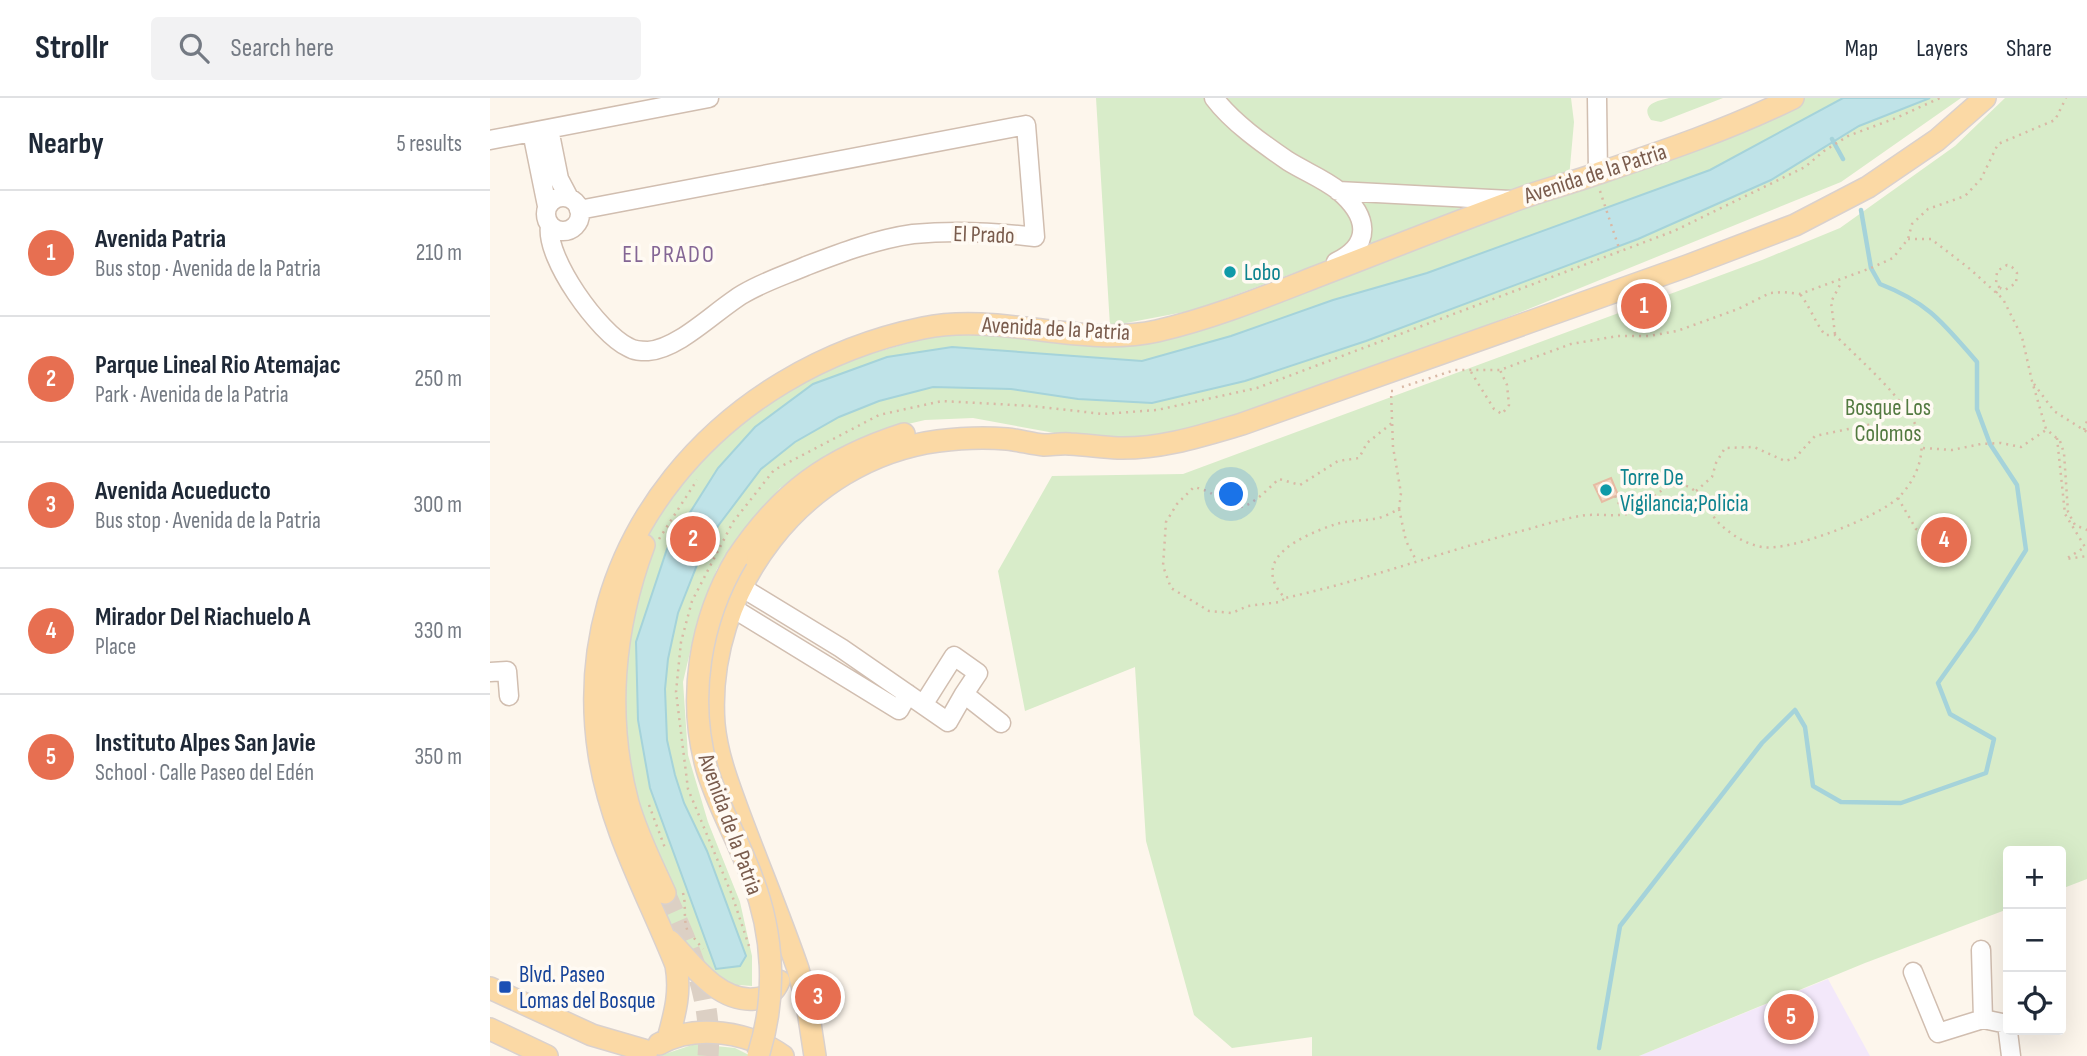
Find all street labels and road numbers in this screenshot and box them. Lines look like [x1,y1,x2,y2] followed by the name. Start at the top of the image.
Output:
[1520,138,1670,210] street label: Avenida de la Patria
[953,220,1015,250] street label: El Prado
[980,311,1131,347] street label: Avenida de la Patria
[691,749,769,899] street label: Avenida de la Patria

